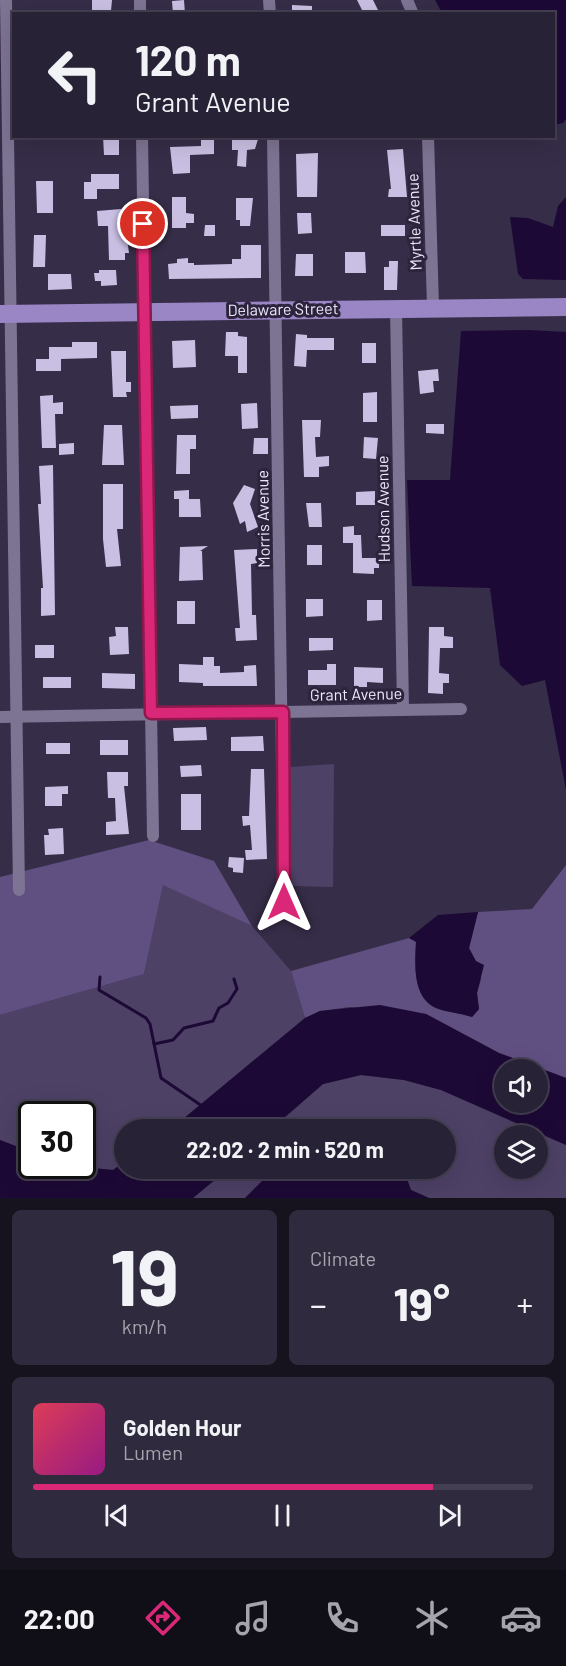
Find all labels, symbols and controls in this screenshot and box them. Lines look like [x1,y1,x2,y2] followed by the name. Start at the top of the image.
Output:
[135,34,241,84] text: 120 m
[36,36,114,114] icon: left
[135,85,291,117] text: Grant Avenue
[402,173,425,271] street label: Myrtle Avenue
[117,198,168,249] pin
[126,207,159,240] icon: arrive
[227,298,339,319] street label: Delaware Street
[372,455,393,563] street label: Hudson Avenue
[252,470,273,568] street label: Morris Avenue
[310,683,402,704] street label: Grant Avenue
[252,870,316,934] position arrow
[494,1059,548,1179] map controls
[494,1059,548,1113] button: sound
[18,1101,96,1179] speed limit sign: 30
[494,1125,548,1179] button: layers
[186,1136,384,1162] text: 22:02 · 2 min · 520 m
[110,1228,179,1322] text: 19
[310,1246,376,1270] text: Climate
[393,1276,450,1330] text: 19°
[310,1284,327,1324] text: −
[517,1284,533,1324] text: +
[122,1314,167,1338] text: km/h
[123,1414,241,1440] text: Golden Hour
[123,1440,183,1464] text: Lumen
[100,1499,133,1532] icon: previous
[266,1499,299,1532] icon: pause
[433,1499,466,1532] icon: next
[142,1597,184,1639] icon: directions
[232,1597,274,1639] icon: music
[321,1597,363,1639] icon: phone
[411,1597,453,1639] icon: climate
[500,1597,542,1639] icon: car
[24,1602,95,1634] text: 22:00

